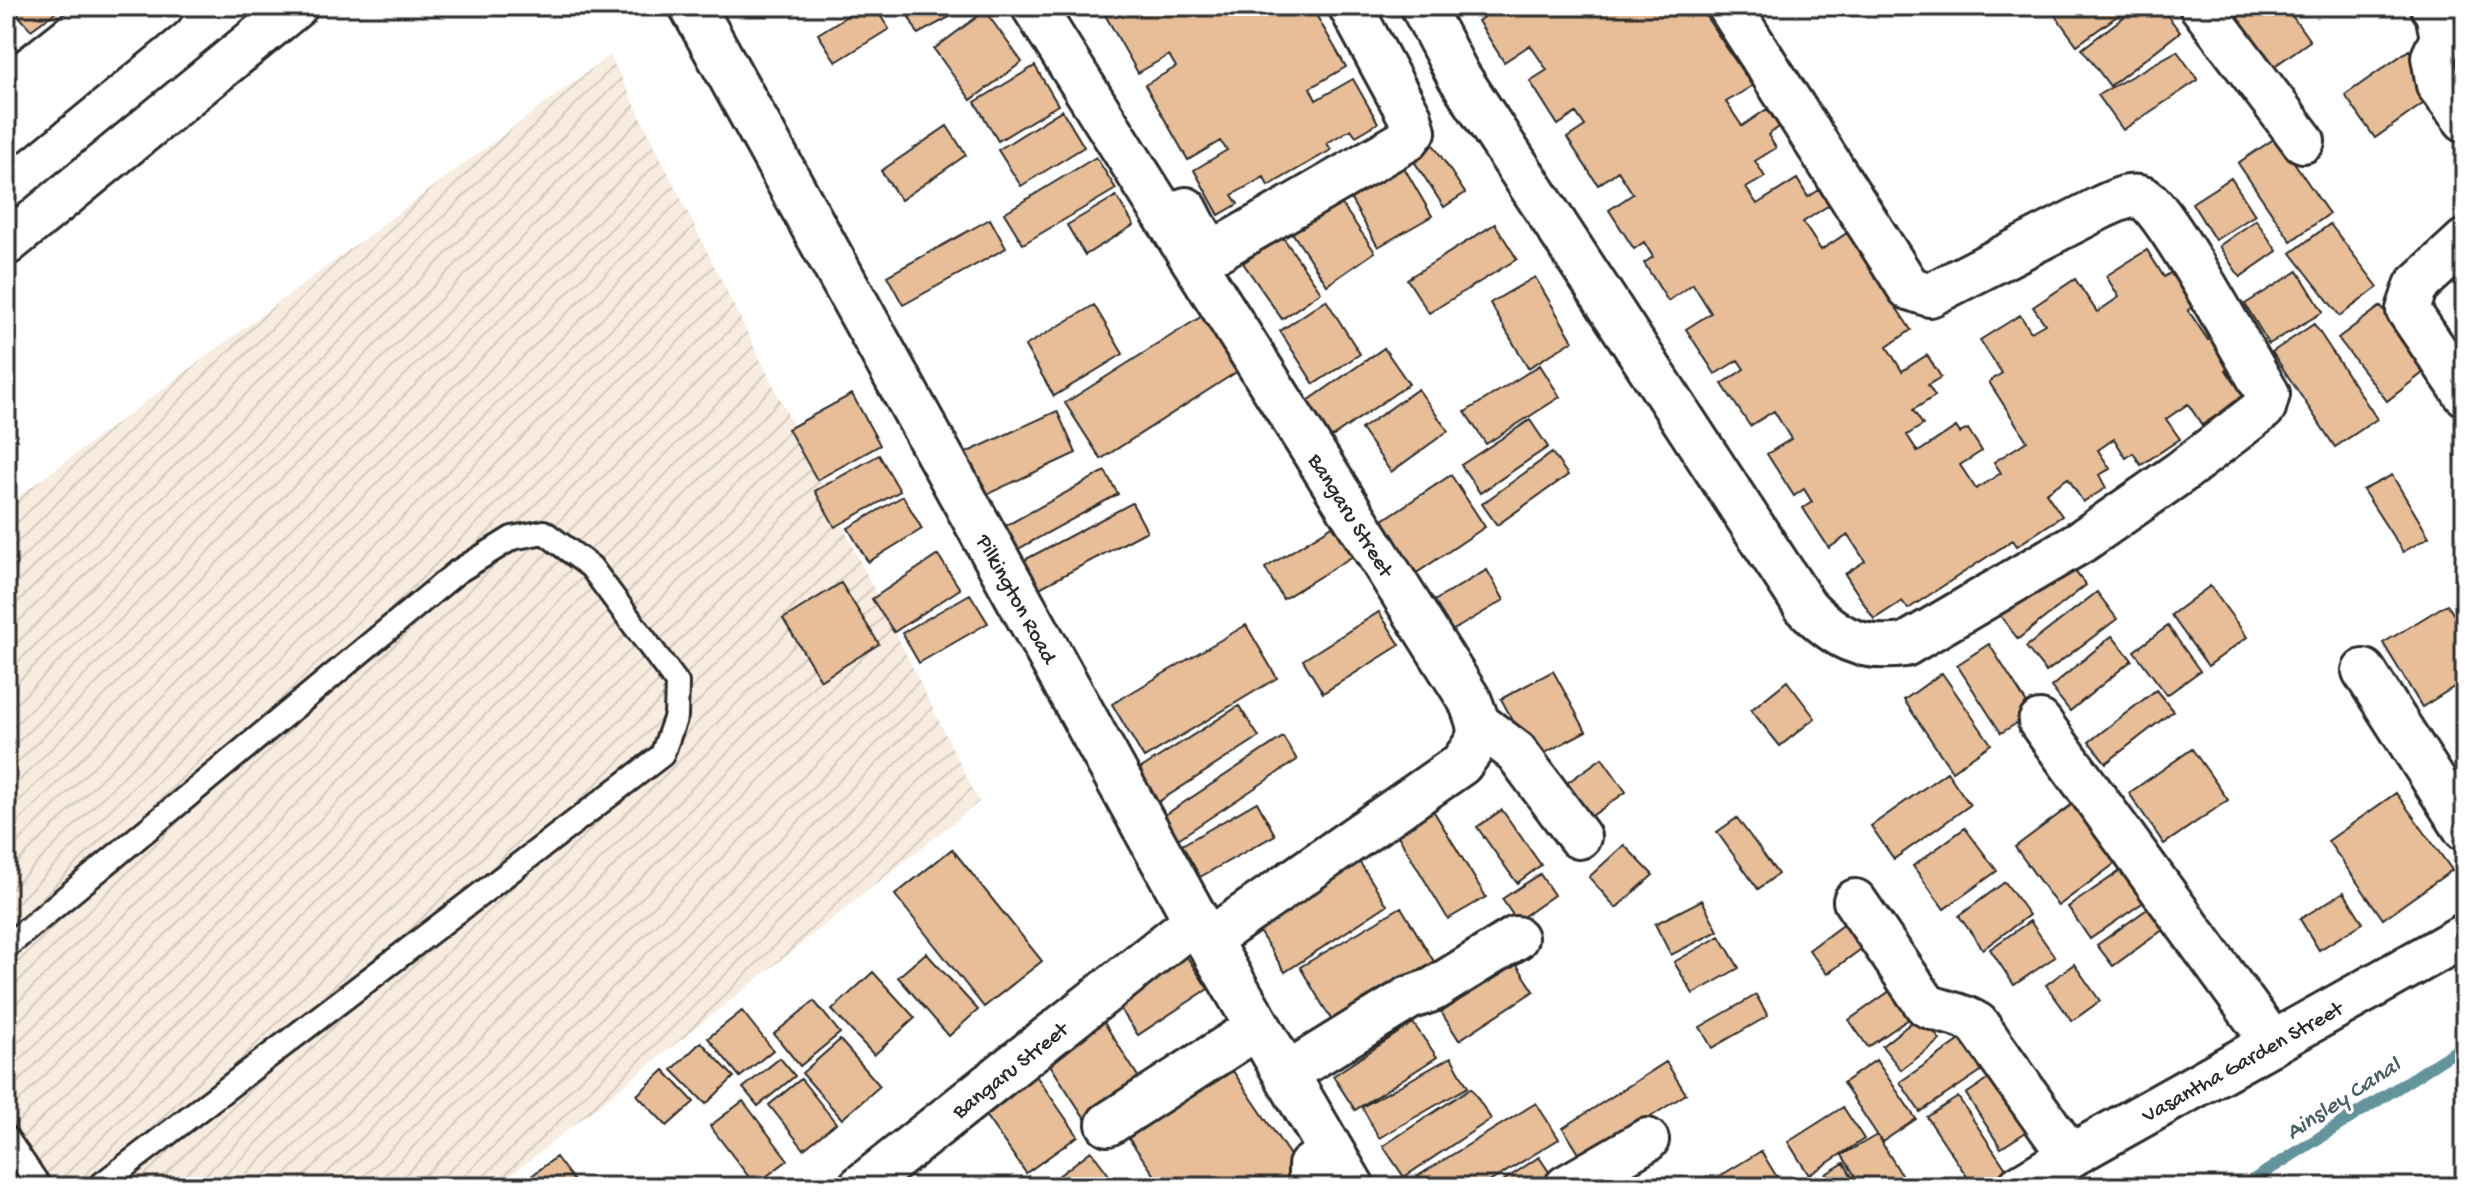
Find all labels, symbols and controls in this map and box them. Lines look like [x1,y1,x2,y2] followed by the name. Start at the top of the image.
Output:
[1300,449,1399,584] street label: Bangaru Street
[968,530,1062,671] street label: Pilkington Road
[2137,996,2350,1131] street label: Vasantha Garden Street
[947,1017,1076,1126] street label: Bangaru Street
[2281,1051,2408,1148] water label: Ainsley Canal

